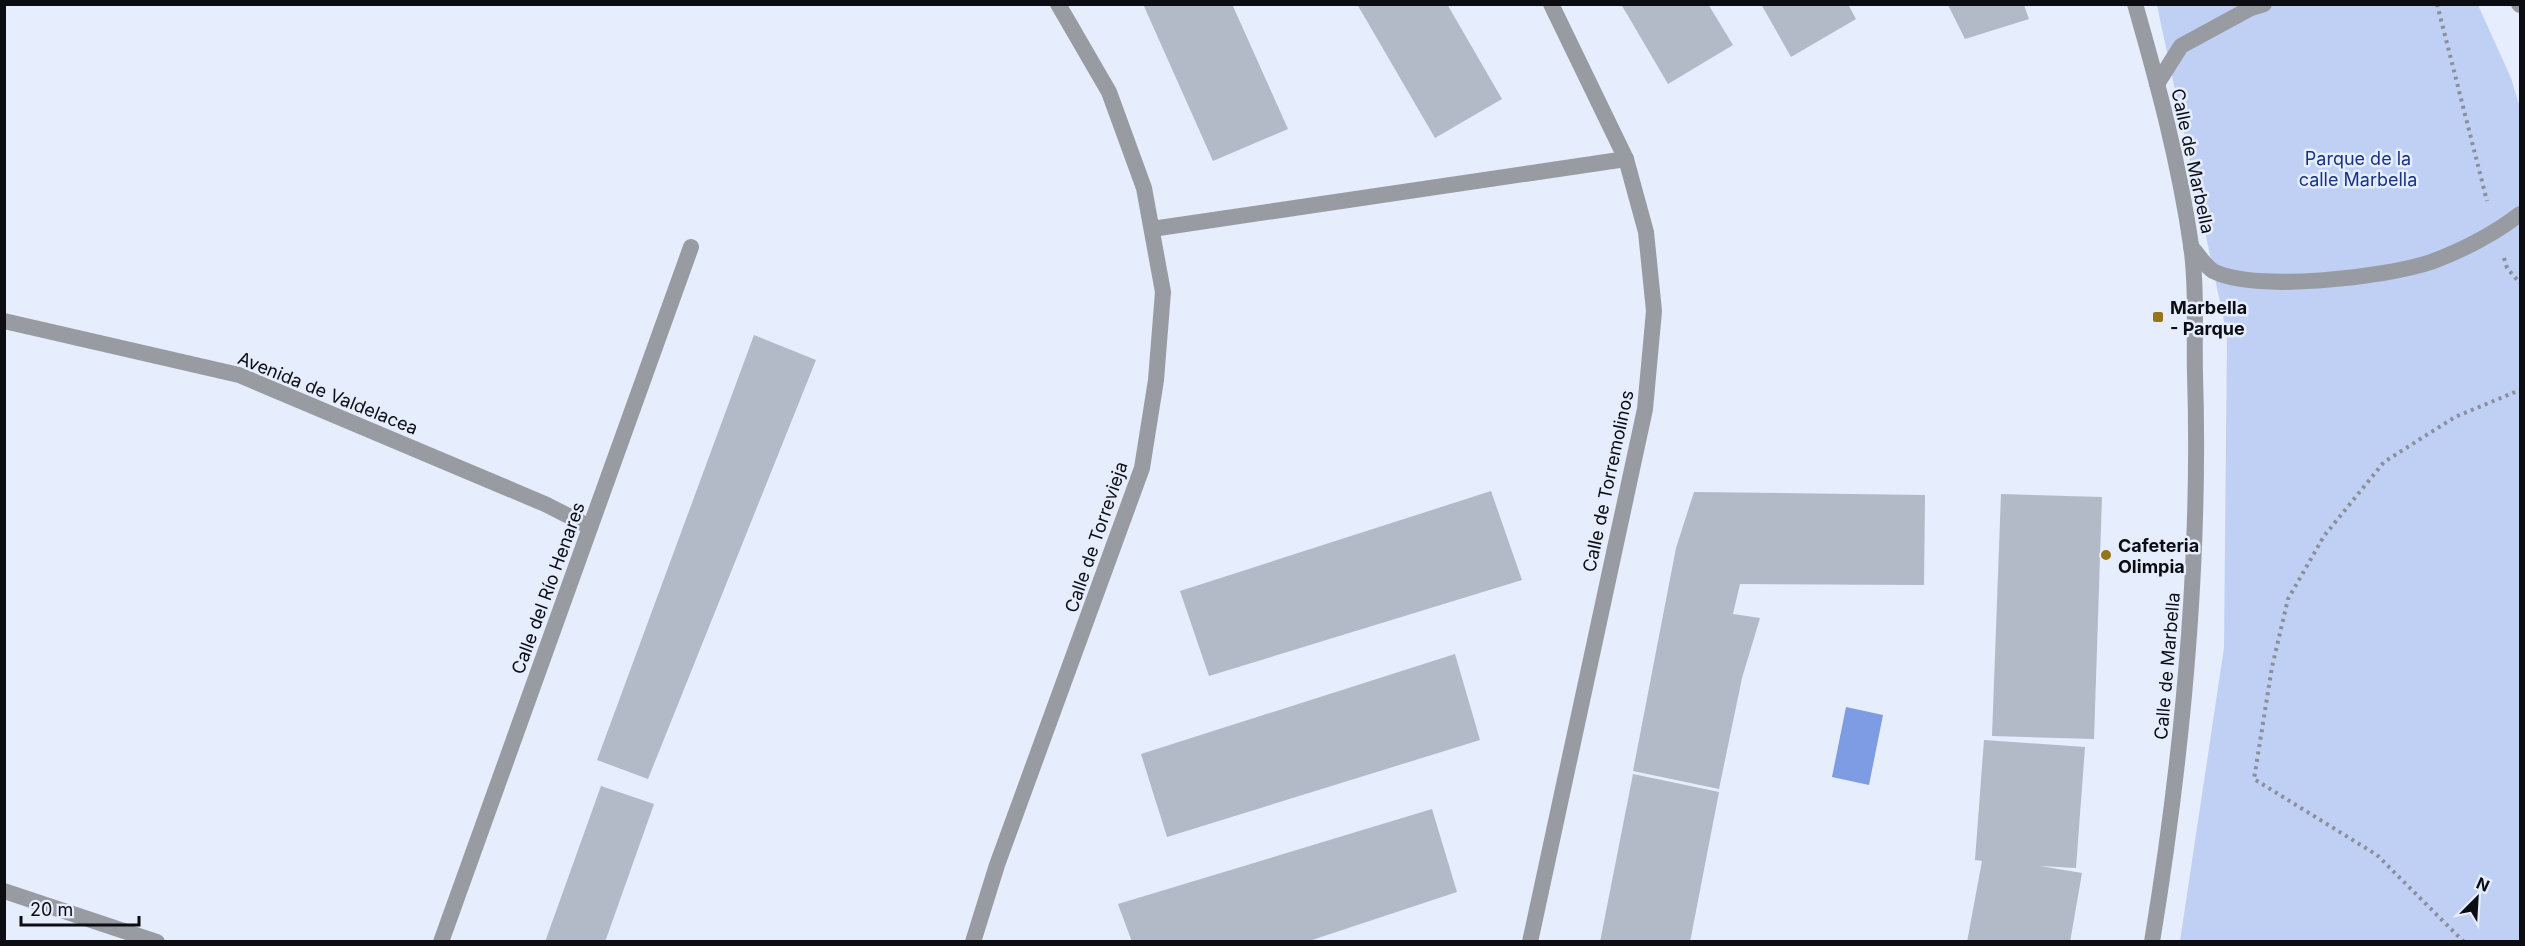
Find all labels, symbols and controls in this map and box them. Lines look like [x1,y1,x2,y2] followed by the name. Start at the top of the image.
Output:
[2167,86,2219,236] street label: Calle de Marbella
[2299,148,2417,190] park label: Parque de la calle Marbella
[2170,297,2247,339] place label: Marbella - Parque
[2151,310,2165,324] marker: Marbella - Parque
[235,347,421,439] street label: Avenida de Valdelacea
[1578,388,1638,574] street label: Calle de Torremolinos
[1060,459,1132,615] street label: Calle de Torrevieja
[507,499,589,677] street label: Calle del Río Henares
[2118,535,2199,577] place label: Cafeteria Olimpia
[2099,548,2113,562] marker: Cafeteria Olimpia
[2150,591,2184,741] street label: Calle de Marbella
[2447,868,2507,928] north arrow
[2473,873,2493,896] text: N
[21,889,140,927] scale bar
[30,899,73,920] text: 20 m

